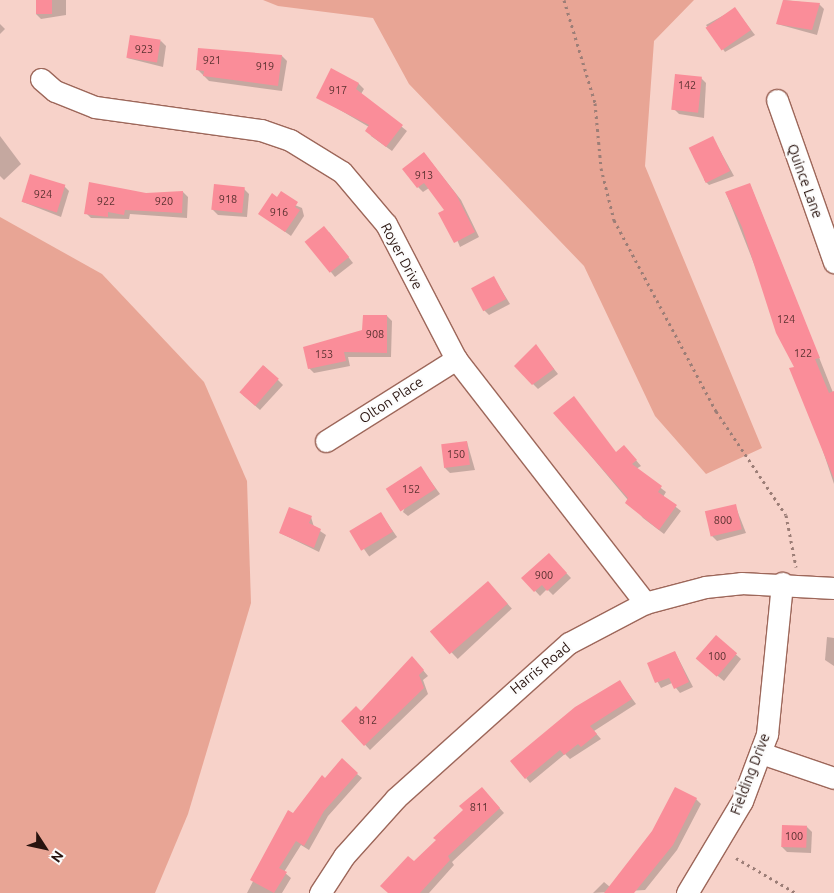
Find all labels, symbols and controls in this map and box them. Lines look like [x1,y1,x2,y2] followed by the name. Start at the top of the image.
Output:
[135,42,153,56] house number: 923
[203,53,221,67] house number: 921
[256,59,274,73] house number: 919
[678,78,696,92] house number: 142
[329,83,347,97] house number: 917
[784,142,826,220] street label: Quince Lane
[415,168,433,182] house number: 913
[34,187,52,201] house number: 924
[219,192,237,206] house number: 918
[97,194,115,208] house number: 922
[155,194,173,208] house number: 920
[270,205,288,219] house number: 916
[377,220,427,292] street label: Royer Drive
[777,312,795,326] house number: 124
[366,327,384,341] house number: 908
[794,346,812,360] house number: 122
[315,347,333,361] house number: 153
[356,373,426,427] street label: Olton Place
[447,447,465,461] house number: 150
[402,482,420,496] house number: 152
[714,513,732,527] house number: 800
[535,568,553,582] house number: 900
[507,639,573,697] street label: Harris Road
[708,649,726,663] house number: 100
[359,713,377,727] house number: 812
[727,731,773,817] street label: Fielding Drive
[470,800,488,814] house number: 811
[20,823,70,873] north arrow
[785,829,803,843] house number: 100
[48,848,67,865] text: N

